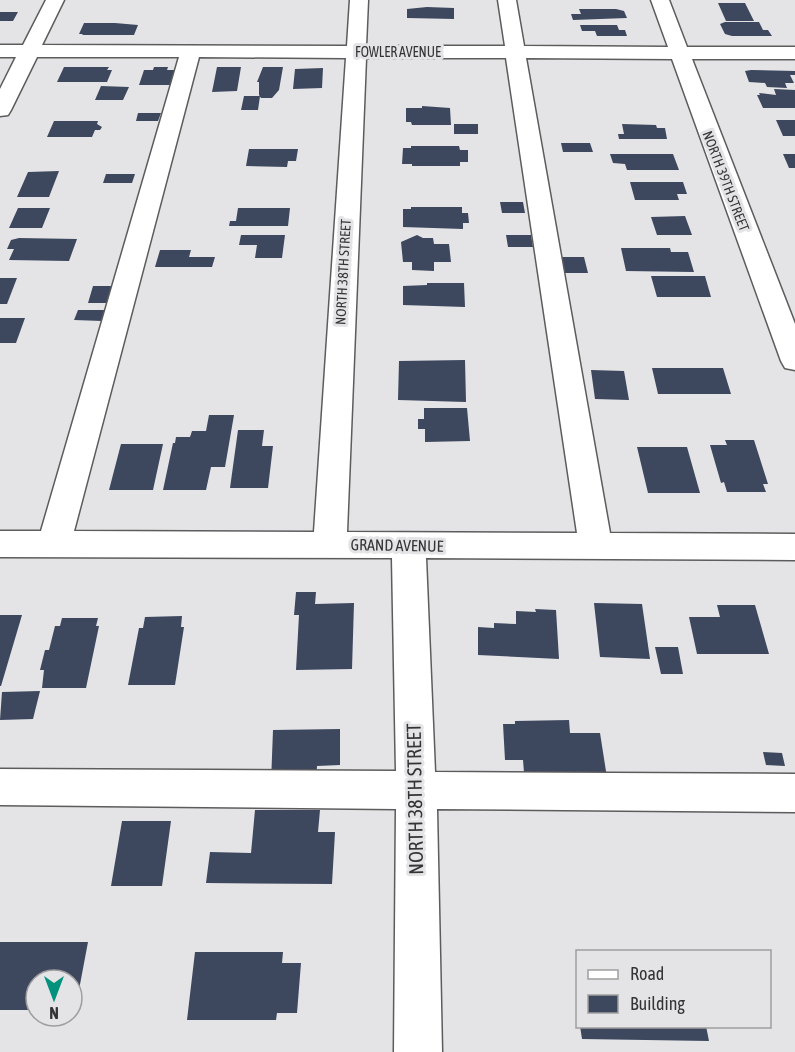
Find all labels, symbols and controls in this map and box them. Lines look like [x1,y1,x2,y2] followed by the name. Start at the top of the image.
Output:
[355,44,441,60] street label: FOWLER AVENUE
[700,129,752,233] street label: NORTH 39TH STREET
[332,219,354,325] street label: NORTH 38TH STREET
[350,535,444,555] street label: GRAND AVENUE
[402,723,427,875] street label: NORTH 38TH STREET
[576,950,771,1028] legend
[630,963,664,984] text: Road
[24,968,84,1028] north arrow
[630,993,685,1014] text: Building
[49,1004,59,1022] text: N

